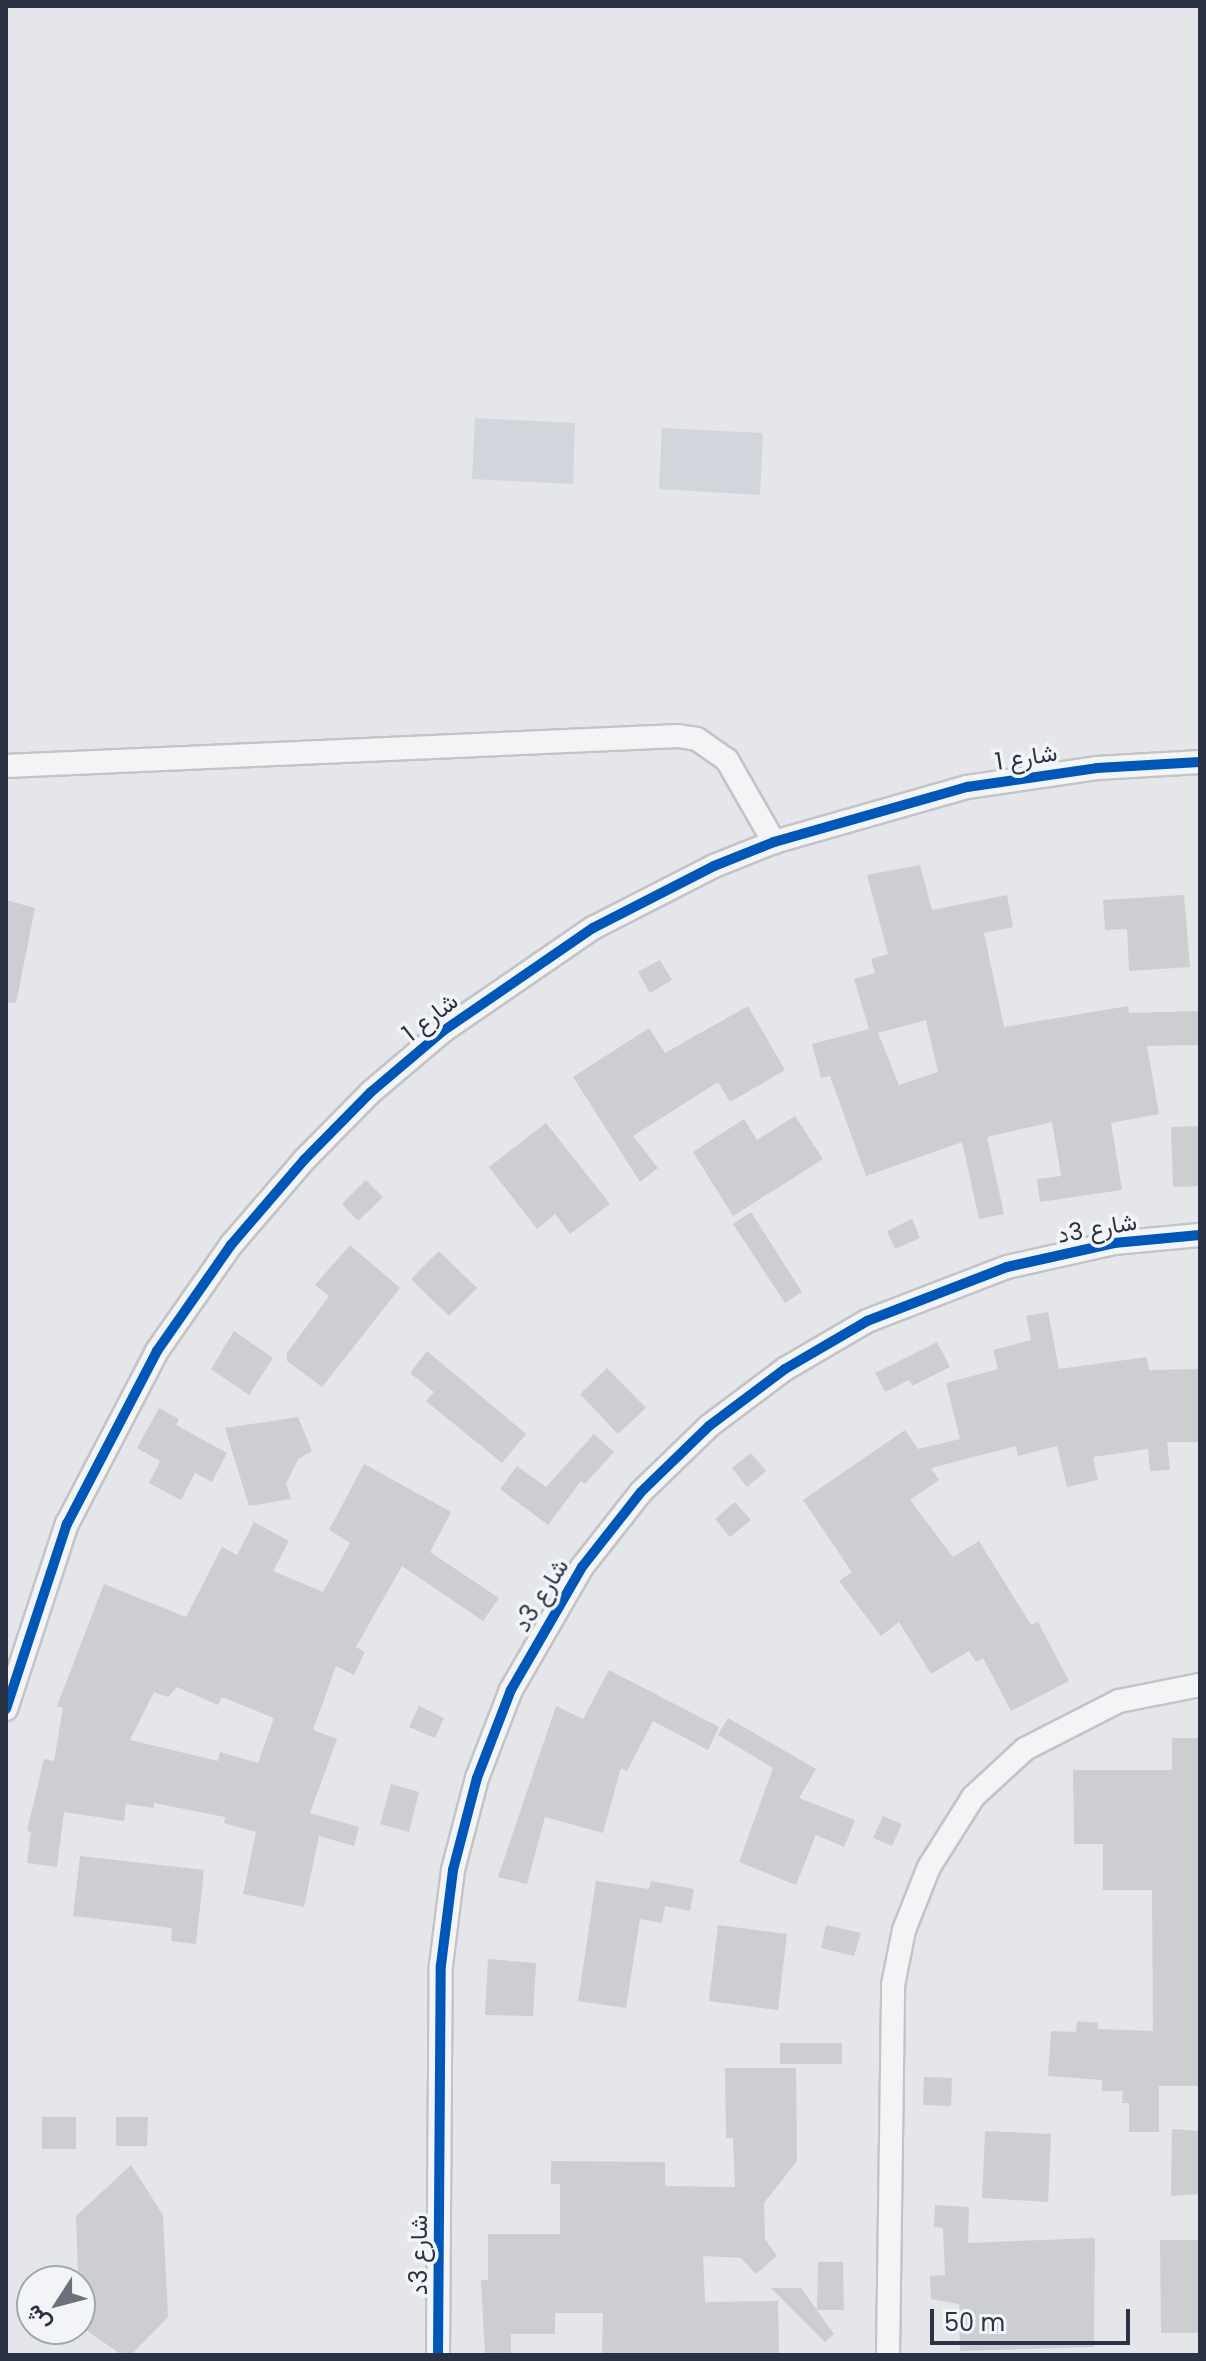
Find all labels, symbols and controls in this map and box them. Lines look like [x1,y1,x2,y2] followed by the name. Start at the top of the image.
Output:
[993,738,1059,776] street label: شارع 1
[397,986,463,1048] street label: شارع 1
[1055,1207,1139,1249] street label: شارع 3د
[508,1553,574,1637] street label: شارع 3د
[405,2215,433,2295] street label: شارع 3د
[16,2265,96,2345] north arrow
[934,2293,1134,2343] scale bar
[17,2298,58,2338] text: ش
[944,2306,1005,2339] text: 50 m

